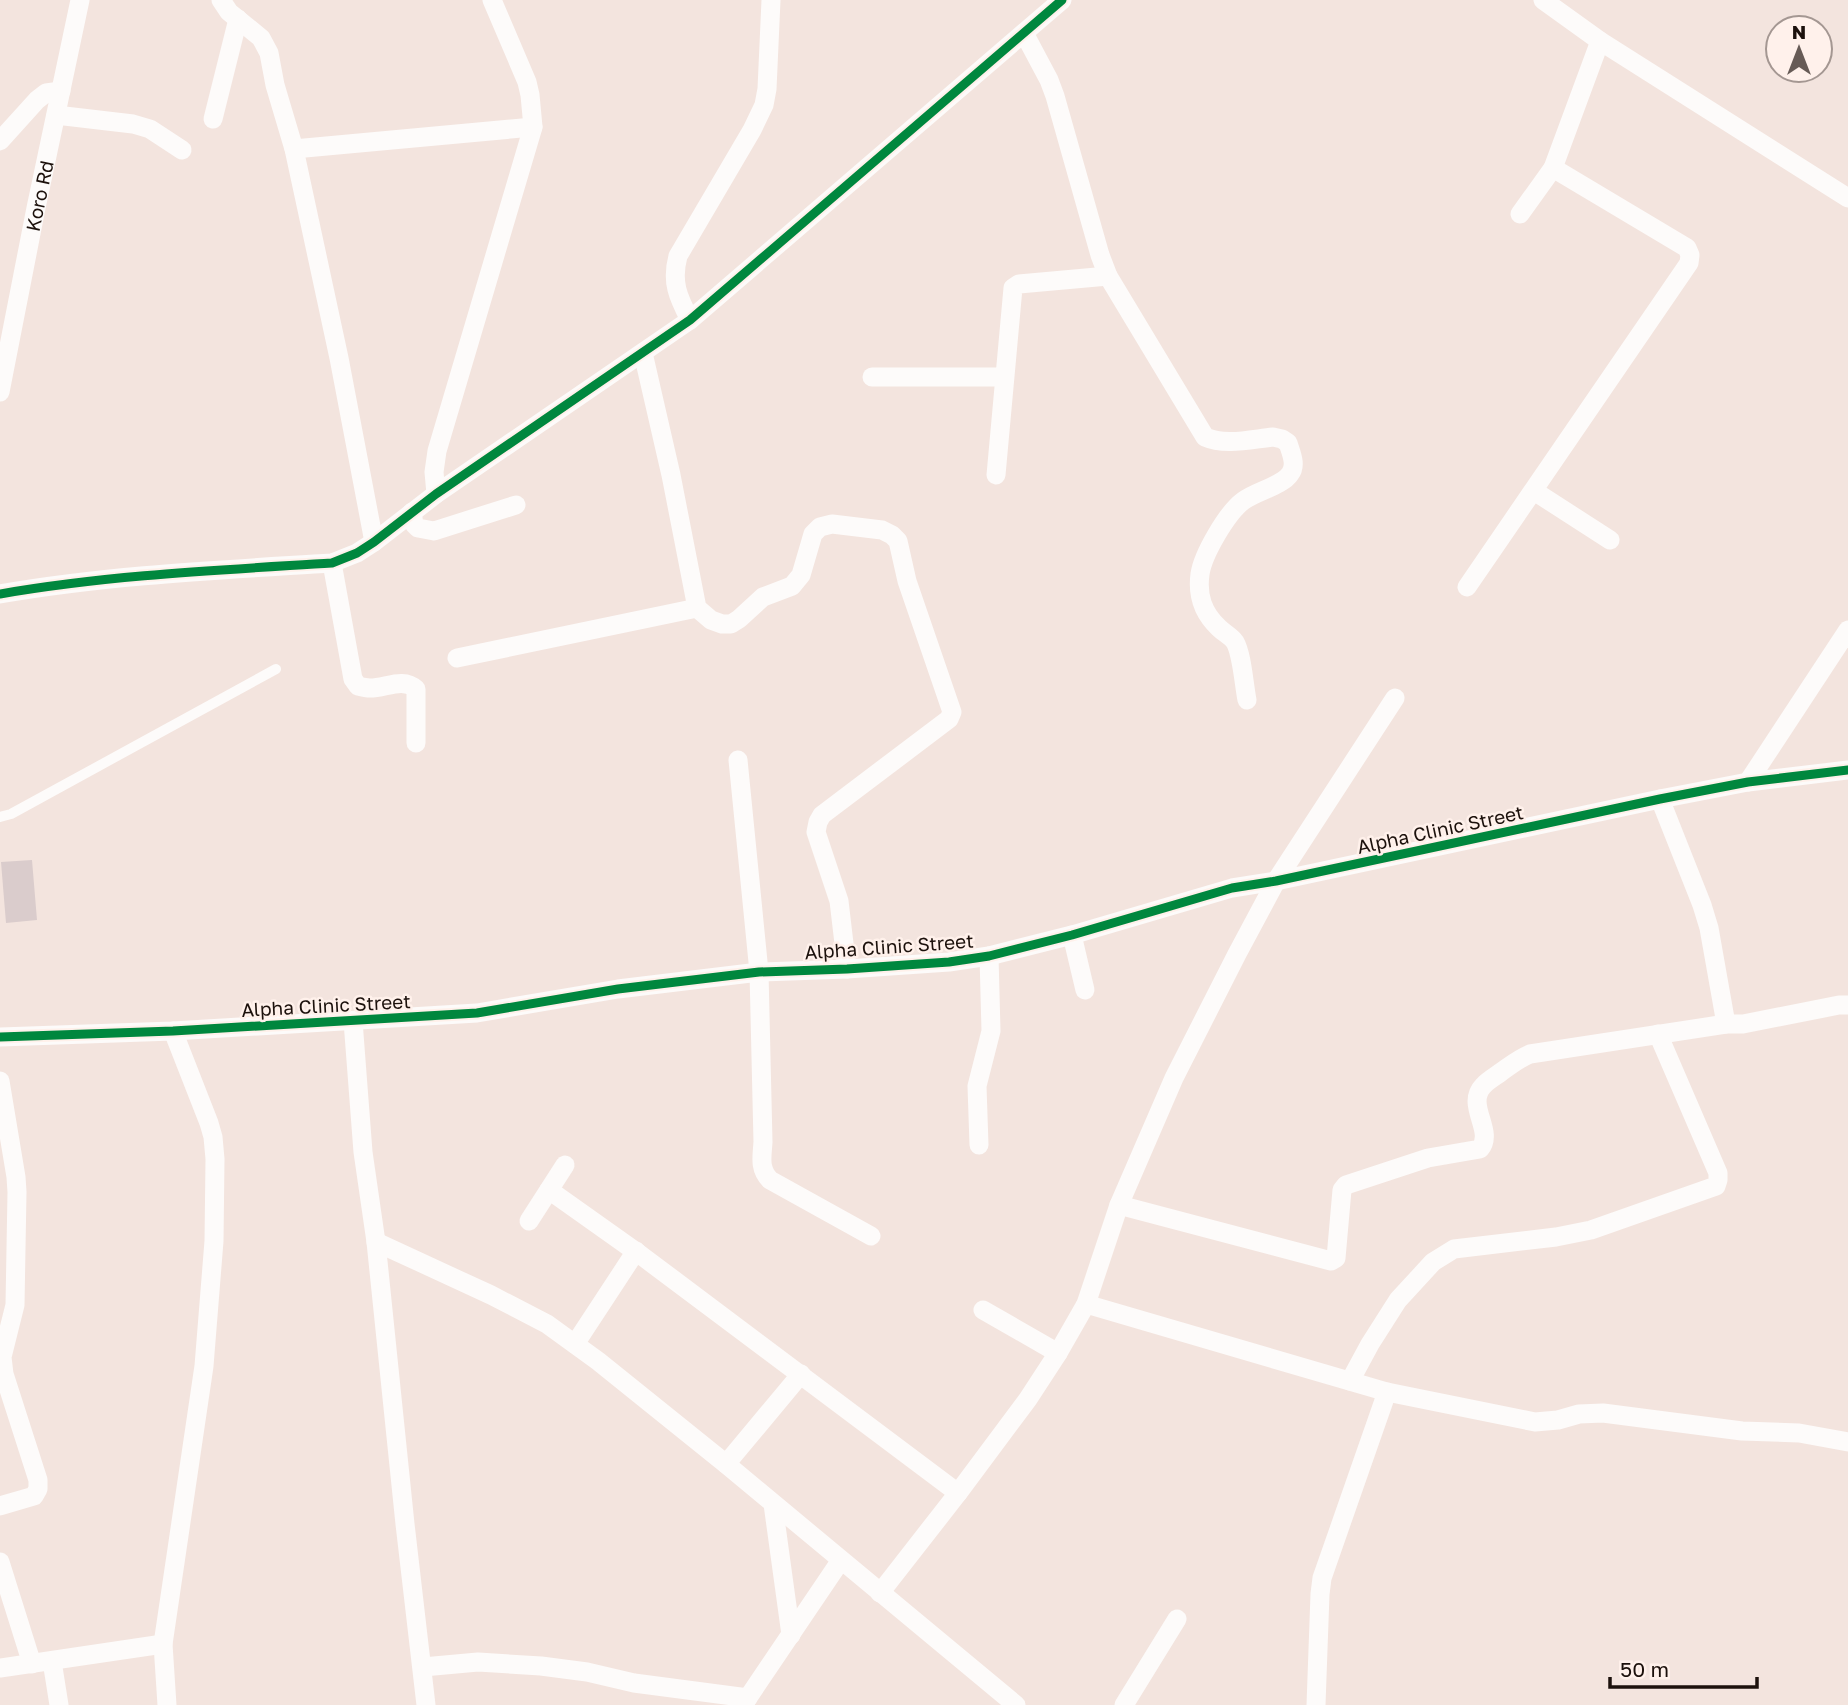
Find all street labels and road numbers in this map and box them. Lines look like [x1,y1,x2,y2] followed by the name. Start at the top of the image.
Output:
[20,158,57,233] street label: Koro Rd
[1355,800,1525,858] street label: Alpha Clinic Street
[804,929,974,963] street label: Alpha Clinic Street
[241,989,411,1021] street label: Alpha Clinic Street

